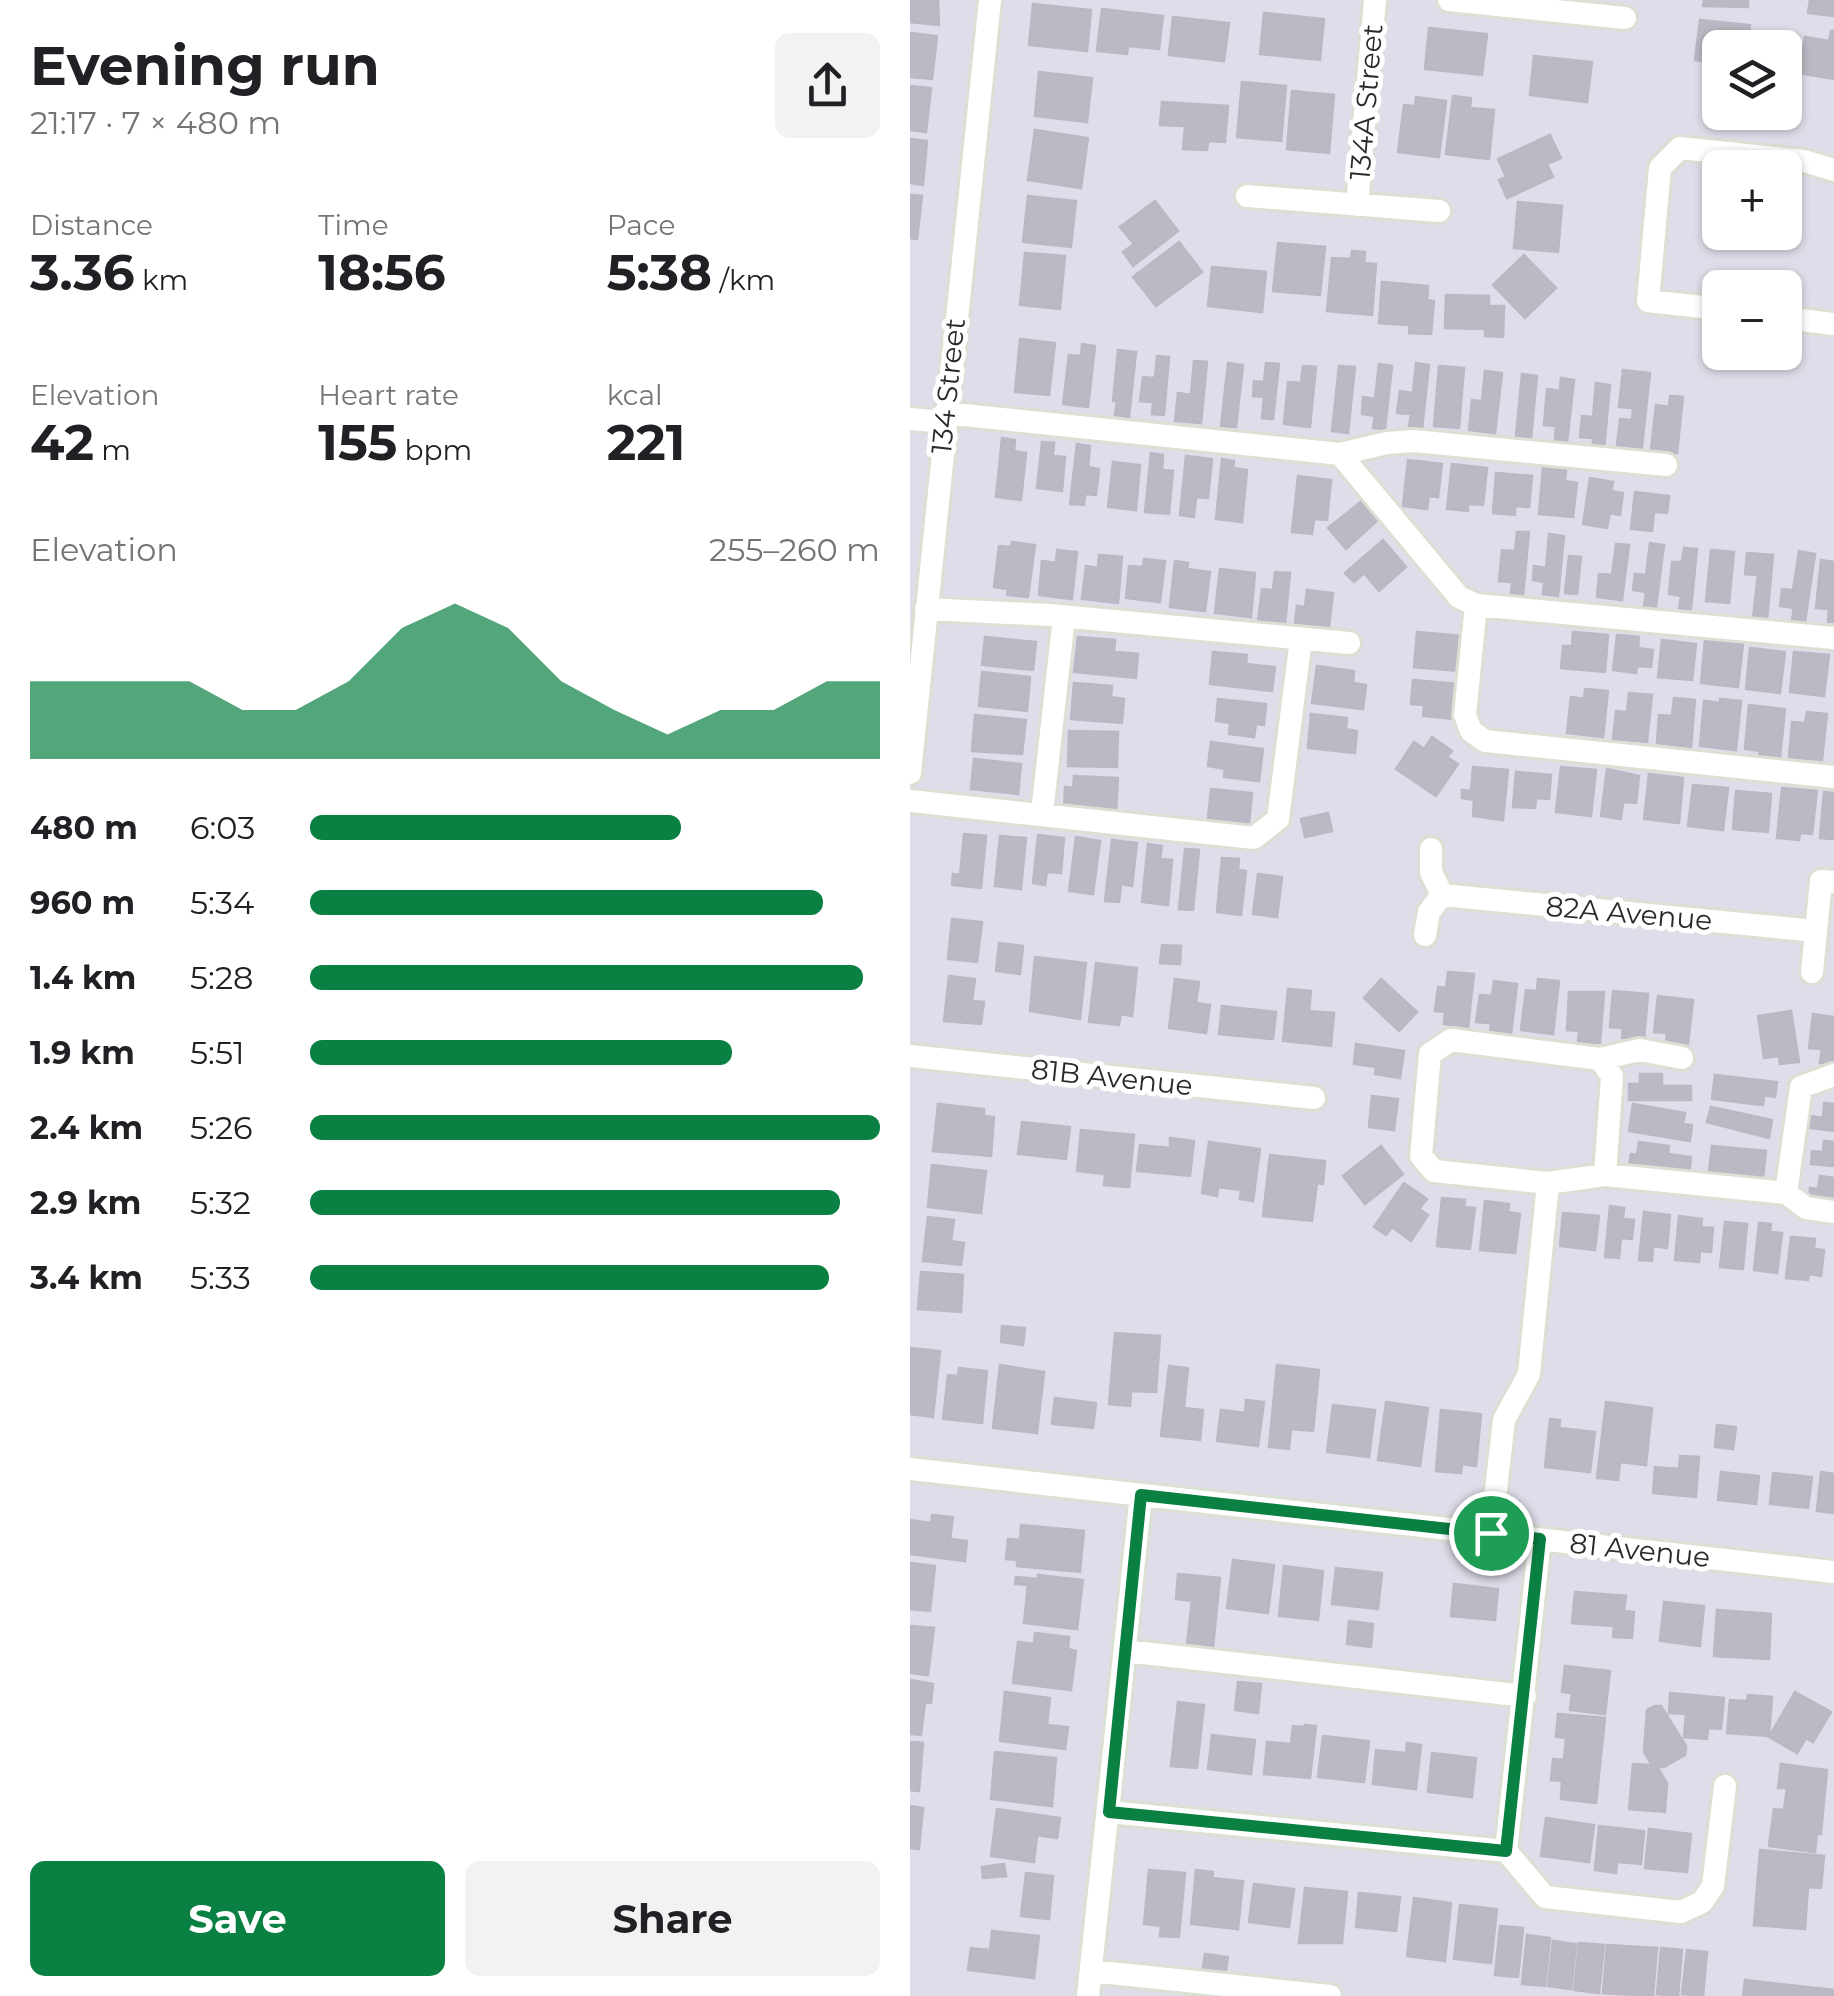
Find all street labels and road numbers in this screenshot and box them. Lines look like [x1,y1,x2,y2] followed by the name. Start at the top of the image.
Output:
[1342,23,1390,181] street label: 134A Street
[924,316,972,456] street label: 134 Street
[1544,889,1714,937] street label: 82A Avenue
[1030,1052,1194,1102] street label: 81B Avenue
[1568,1526,1712,1574] street label: 81 Avenue

